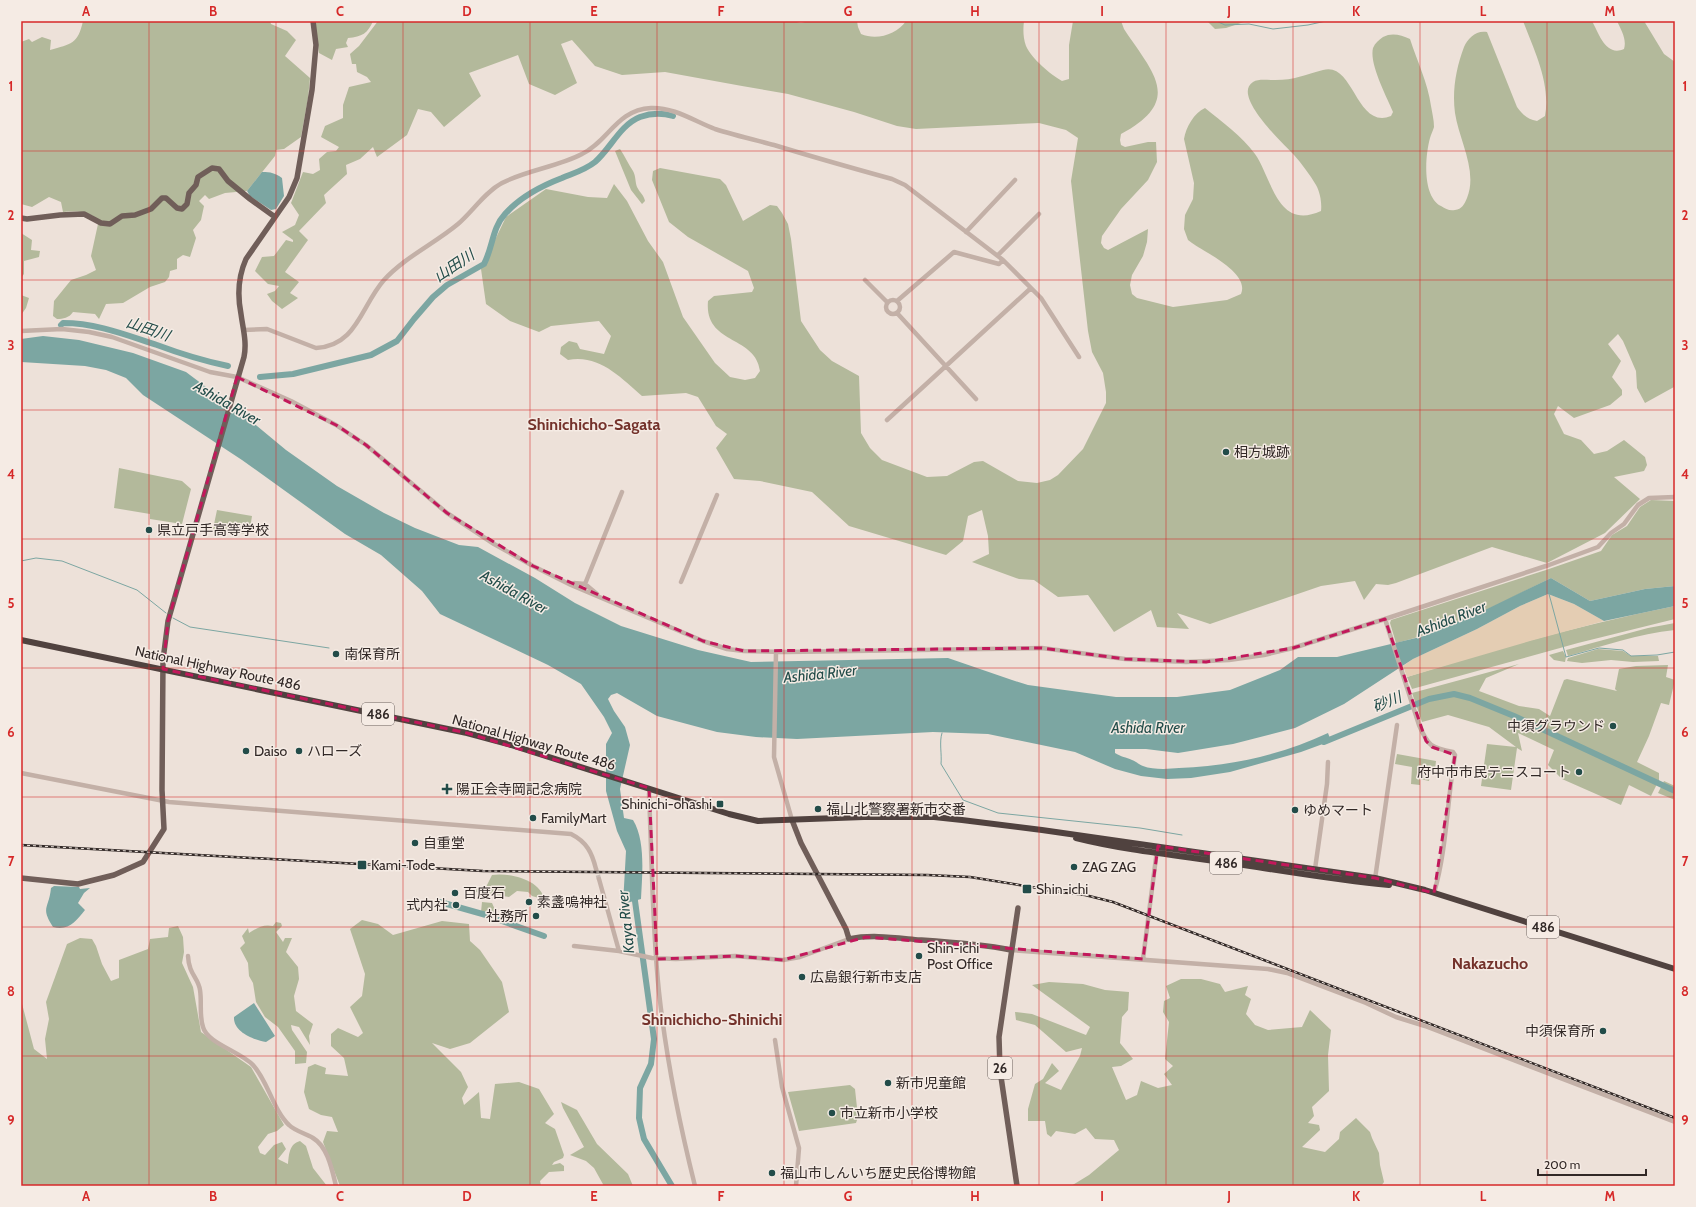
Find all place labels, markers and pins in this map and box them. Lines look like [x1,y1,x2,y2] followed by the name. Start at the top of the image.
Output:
[1234,443,1290,461] place label: 相方城跡
[1221,447,1231,457] marker: 相方城跡
[157,521,269,539] place label: 県立戸手高等学校
[144,525,154,535] marker: 県立戸手高等学校
[344,645,400,663] place label: 南保育所
[331,649,341,659] marker: 南保育所
[1507,717,1605,735] place label: 中須グラウンド
[1608,721,1618,731] marker: 中須グラウンド
[254,742,288,760] place label: Daiso
[307,742,362,760] place label: ハローズ
[241,746,251,756] marker: Daiso
[294,746,304,756] marker: ハローズ
[1417,763,1571,781] place label: 府中市市民テニスコート
[1574,767,1584,777] marker: 府中市市民テニスコート
[456,780,582,798] place label: 陽正会寺岡記念病院
[441,783,453,795] marker: 陽正会寺岡記念病院
[621,795,712,813] place label: Shinichi-ohashi
[715,799,725,809] marker: Shinichi-ohashi
[826,800,966,818] place label: 福山北警察署新市交番
[1303,801,1373,819] place label: ゆめマート
[813,804,823,814] marker: 福山北警察署新市交番
[1290,805,1300,815] marker: ゆめマート
[541,809,607,827] place label: FamilyMart
[528,813,538,823] marker: FamilyMart
[423,834,465,852] place label: 自重堂
[410,838,420,848] marker: 自重堂
[371,856,435,874] place label: Kami-Tode
[1082,858,1136,876] place label: ZAG ZAG
[356,859,368,871] marker: Kami-Tode
[1069,862,1079,872] marker: ZAG ZAG
[1036,880,1088,898] place label: Shin-ichi
[1021,883,1033,895] marker: Shin-ichi
[463,884,505,902] place label: 百度石
[450,888,460,898] marker: 百度石
[537,893,607,911] place label: 素盞嗚神社
[406,896,448,914] place label: 式内社
[524,897,534,907] marker: 素盞嗚神社
[451,900,461,910] marker: 式内社
[486,907,528,925] place label: 社務所
[531,911,541,921] marker: 社務所
[927,939,993,973] place label: Shin-ichi Post Office
[914,951,924,961] marker: Shin-ichi Post Office
[810,968,922,986] place label: 広島銀行新市支店
[797,972,807,982] marker: 広島銀行新市支店
[1525,1022,1595,1040] place label: 中須保育所
[1598,1026,1608,1036] marker: 中須保育所
[896,1074,966,1092] place label: 新市児童館
[883,1078,893,1088] marker: 新市児童館
[840,1104,938,1122] place label: 市立新市小学校
[827,1108,837,1118] marker: 市立新市小学校
[780,1164,976,1182] place label: 福山市しんいち歴史民俗博物館
[767,1168,777,1178] marker: 福山市しんいち歴史民俗博物館

